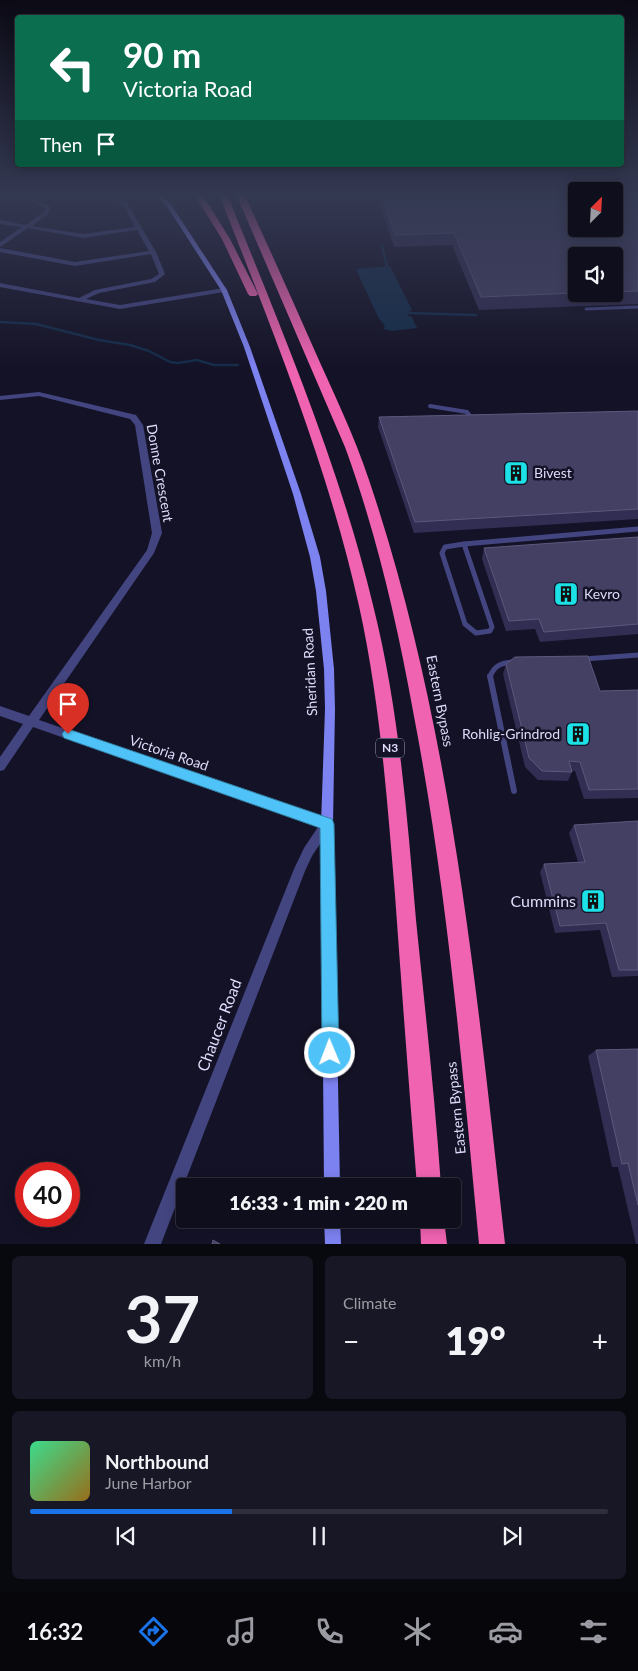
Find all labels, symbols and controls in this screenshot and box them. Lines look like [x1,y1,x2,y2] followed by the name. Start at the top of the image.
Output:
[123,33,201,75] text: 90 m
[40,35,105,100] icon: left
[123,75,253,102] text: Victoria Road
[92,130,120,158] icon: arrive
[40,133,82,156] text: Then
[568,182,622,238] north arrow
[568,182,623,302] map controls
[568,247,623,302] button: sound
[143,423,177,523] street label: Donne Crescent
[503,460,529,486] building icon: Bivest
[534,464,572,481] place label: Bivest
[553,581,579,607] building icon: Kevro
[584,585,620,602] place label: Kevro
[299,627,320,717] street label: Sheridan Road
[423,654,458,748] street label: Eastern Bypass
[47,683,89,734] pin
[54,690,82,718] icon: arrive
[565,721,591,747] building icon: Rohlig-Grindrod
[462,725,560,742] place label: Rohlig-Grindrod
[127,731,211,774] street label: Victoria Road
[376,738,404,758] road number: N3
[580,888,606,914] building icon: Cummins
[511,891,576,910] place label: Cummins
[192,976,245,1074] street label: Chaucer Road
[303,1026,355,1078] position arrow
[442,1061,469,1155] street label: Eastern Bypass
[15,1162,80,1227] speed limit sign: 40
[229,1191,408,1214] text: 16:33 · 1 min · 220 m
[125,1279,200,1357] text: 37
[343,1293,396,1312] text: Climate
[446,1317,505,1363] text: 19°
[343,1324,359,1358] text: −
[592,1324,608,1358] text: +
[144,1351,181,1370] text: km/h
[105,1450,209,1473] text: Northbound
[105,1473,192,1492] text: June Harbor
[112,1522,140,1550] icon: previous
[305,1522,333,1550] icon: pause
[498,1522,526,1550] icon: next
[136,1614,171,1649] icon: directions
[224,1614,259,1649] icon: music
[312,1614,347,1649] icon: phone
[400,1614,435,1649] icon: climate
[488,1614,523,1649] icon: car
[576,1614,611,1649] icon: filters
[27,1618,83,1645] text: 16:32

